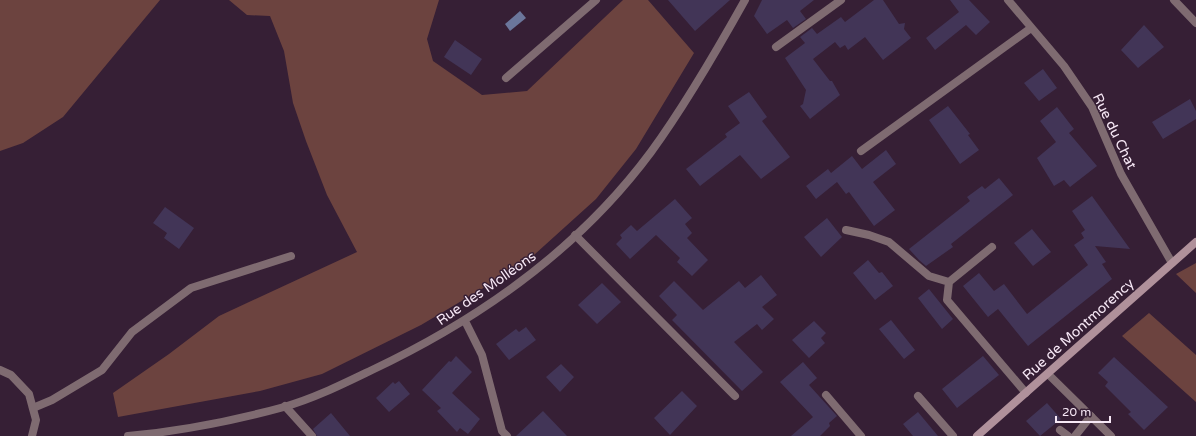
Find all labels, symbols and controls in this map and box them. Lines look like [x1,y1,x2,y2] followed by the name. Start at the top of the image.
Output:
[1089,90,1141,173] street label: Rue du Chat
[433,248,540,329] street label: Rue des Molléons
[1019,275,1138,384] street label: Rue de Montmorency
[1056,398,1110,424] scale bar
[1062,405,1091,419] text: 20 m

